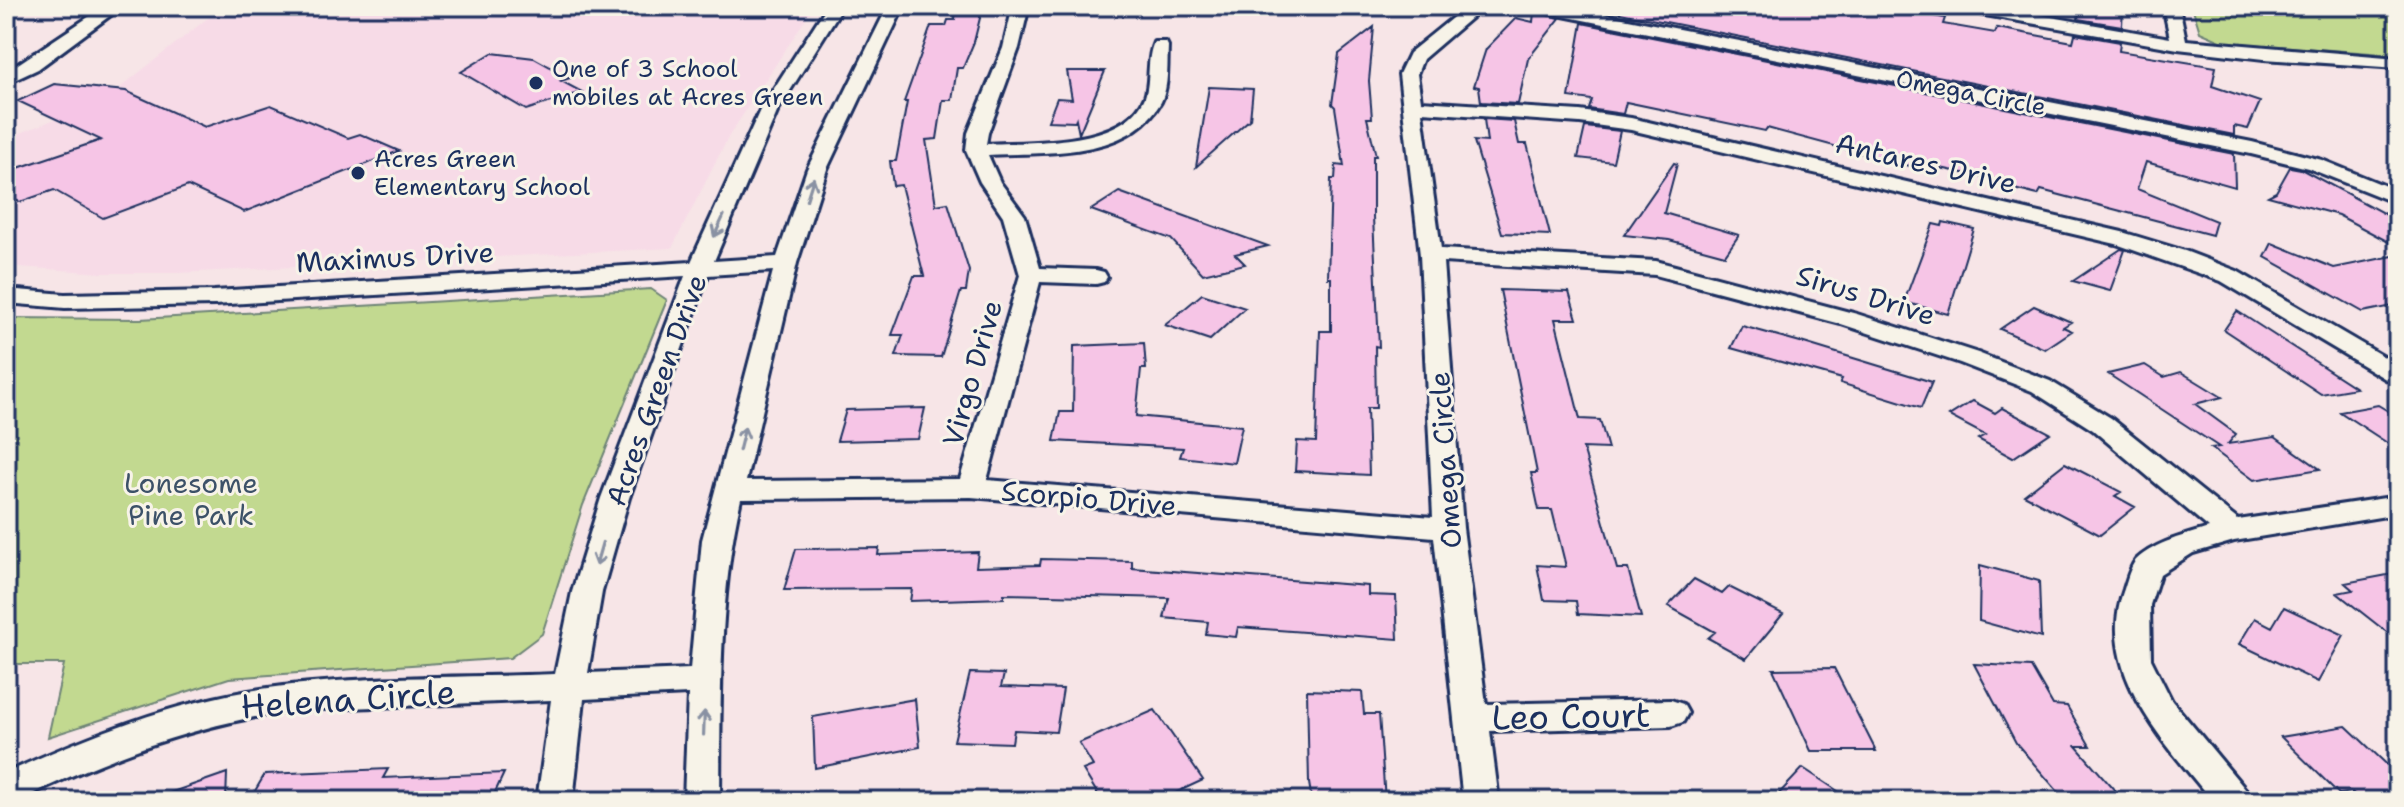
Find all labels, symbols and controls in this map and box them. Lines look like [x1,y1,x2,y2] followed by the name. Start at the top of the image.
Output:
[552,53,823,113] place label: One of 3 School mobiles at Acres Green
[1893,63,2049,123] street label: Omega Circle
[527,74,545,92] marker: One of 3 School mobiles at Acres Green
[1832,124,2020,202] street label: Antares Drive
[374,143,591,203] place label: Acres Green Elementary School
[349,164,367,182] marker: Acres Green Elementary School
[804,177,819,202] one-way arrow
[711,213,726,237] one-way arrow
[295,233,495,281] street label: Maximus Drive
[1792,256,1940,334] street label: Sirus Drive
[596,269,716,511] street label: Acres Green Drive
[933,295,1011,451] street label: Virgo Drive
[1420,370,1470,550] street label: Omega Circle
[736,426,751,452] one-way arrow
[124,464,258,534] park label: Lonesome Pine Park
[1000,471,1178,525] street label: Scorpio Drive
[591,541,606,567] one-way arrow
[239,669,457,729] street label: Helena Circle
[1491,692,1651,740] street label: Leo Court
[697,710,712,737] one-way arrow

